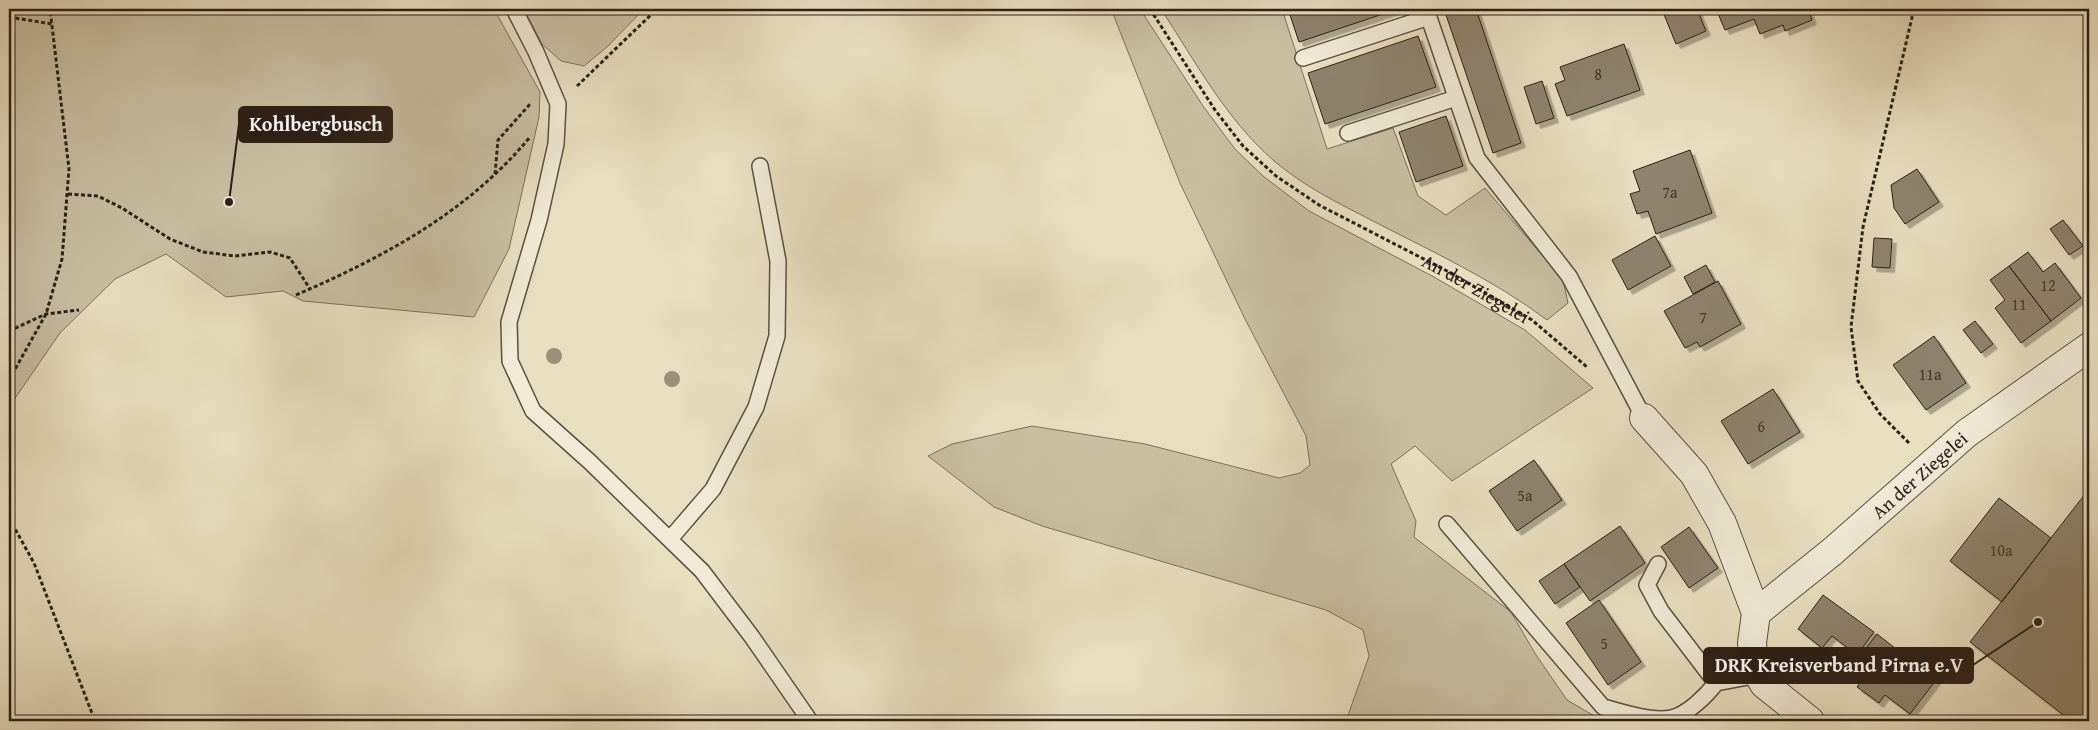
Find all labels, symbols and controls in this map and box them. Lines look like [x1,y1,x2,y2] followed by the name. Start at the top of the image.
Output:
[1594,62,1602,86] house number: 8
[239,107,392,142] callout: Kohlbergbusch
[249,109,383,138] text: Kohlbergbusch
[1662,180,1678,204] house number: 7a
[1417,247,1535,330] street label: An der Ziegelei
[2040,273,2056,297] house number: 12
[2011,292,2027,316] house number: 11
[1699,305,1707,329] house number: 7
[1919,362,1942,386] house number: 11a
[1757,414,1765,438] house number: 6
[1865,425,1974,525] street label: An der Ziegelei
[1517,483,1533,507] house number: 5a
[1990,538,2013,562] house number: 10a
[1600,631,1608,655] house number: 5
[1704,648,1973,683] callout: DRK Kreisverband Pirna e.V
[1715,650,1964,679] text: DRK Kreisverband Pirna e.V

